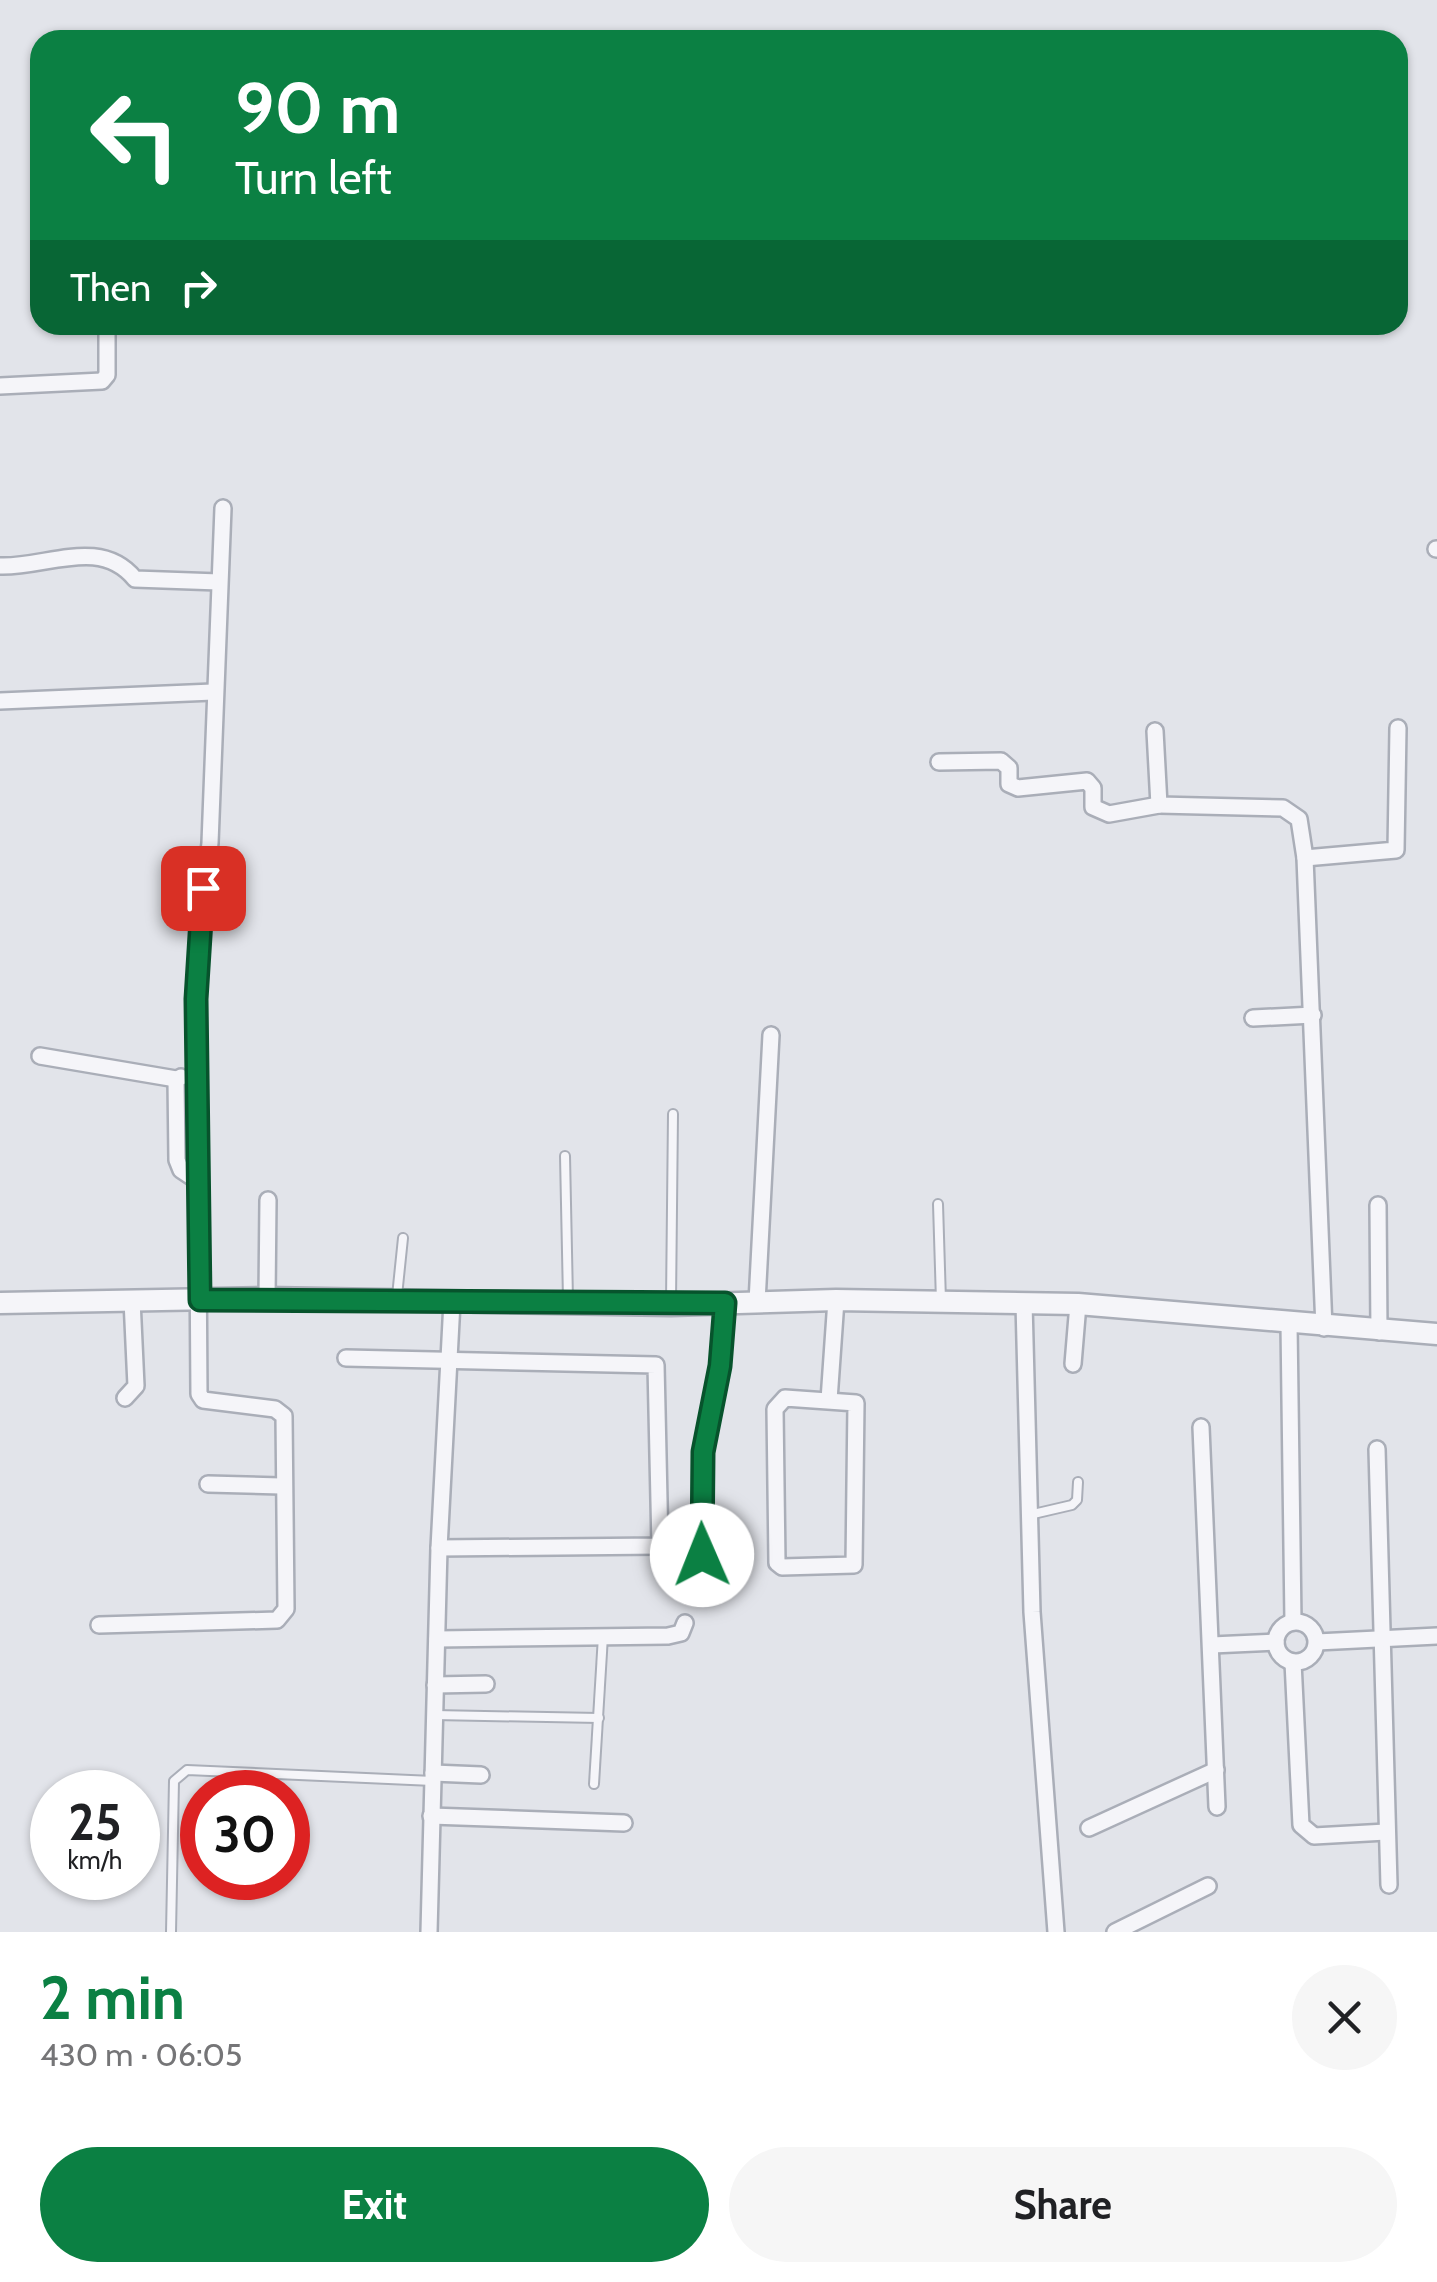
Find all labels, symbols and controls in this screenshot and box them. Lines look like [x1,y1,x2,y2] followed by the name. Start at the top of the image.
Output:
[235,65,400,151] text: 90 m
[70,70,200,200] icon: left
[235,151,392,205] text: Turn left
[171,260,226,315] icon: right
[70,264,151,311] text: Then
[161,846,246,931] pin
[176,861,231,916] icon: arrive
[650,1503,754,1607] position arrow
[180,1770,310,1900] speed limit sign: 30
[68,1792,122,1853] text: 25
[68,1845,122,1875] text: km/h
[40,1961,185,2034] text: 2 min
[1292,1965,1397,2070] button: close
[40,2035,242,2074] text: 430 m · 06:05
[40,2147,709,2262] button: Exit
[729,2147,1397,2262] button: Share

